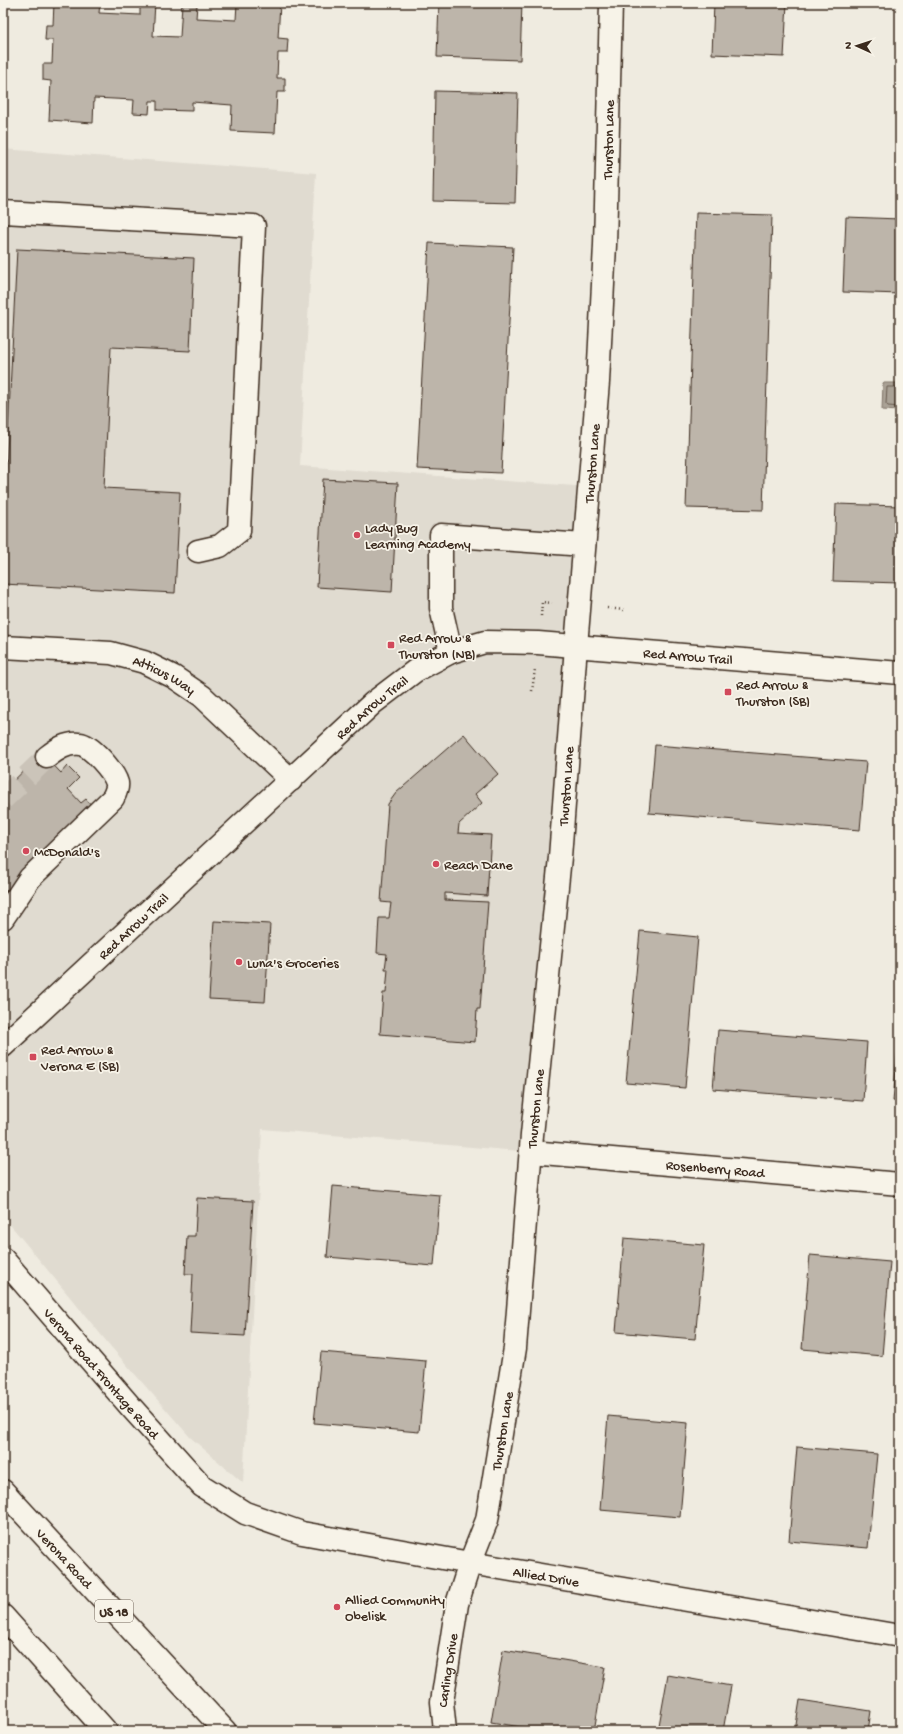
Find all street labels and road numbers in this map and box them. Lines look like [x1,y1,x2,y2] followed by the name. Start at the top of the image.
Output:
[601,99,620,181] street label: Thurston Lane
[582,422,606,505] street label: Thurston Lane
[642,646,733,670] street label: Red Arrow Trail
[131,653,198,700] street label: Atticus Way
[333,673,413,744] street label: Red Arrow Trail
[556,745,579,828] street label: Thurston Lane
[96,891,173,964] street label: Red Arrow Trail
[525,1068,550,1150] street label: Thurston Lane
[665,1158,767,1183] street label: Rosenberry Road
[38,1305,163,1445] street label: Verona Road Frontage Road
[489,1390,519,1473] street label: Thurston Lane
[30,1525,96,1594] street label: Verona Road
[511,1564,581,1592] street label: Allied Drive
[95,1600,133,1622] road number: US 18
[436,1632,463,1708] street label: Carling Drive

